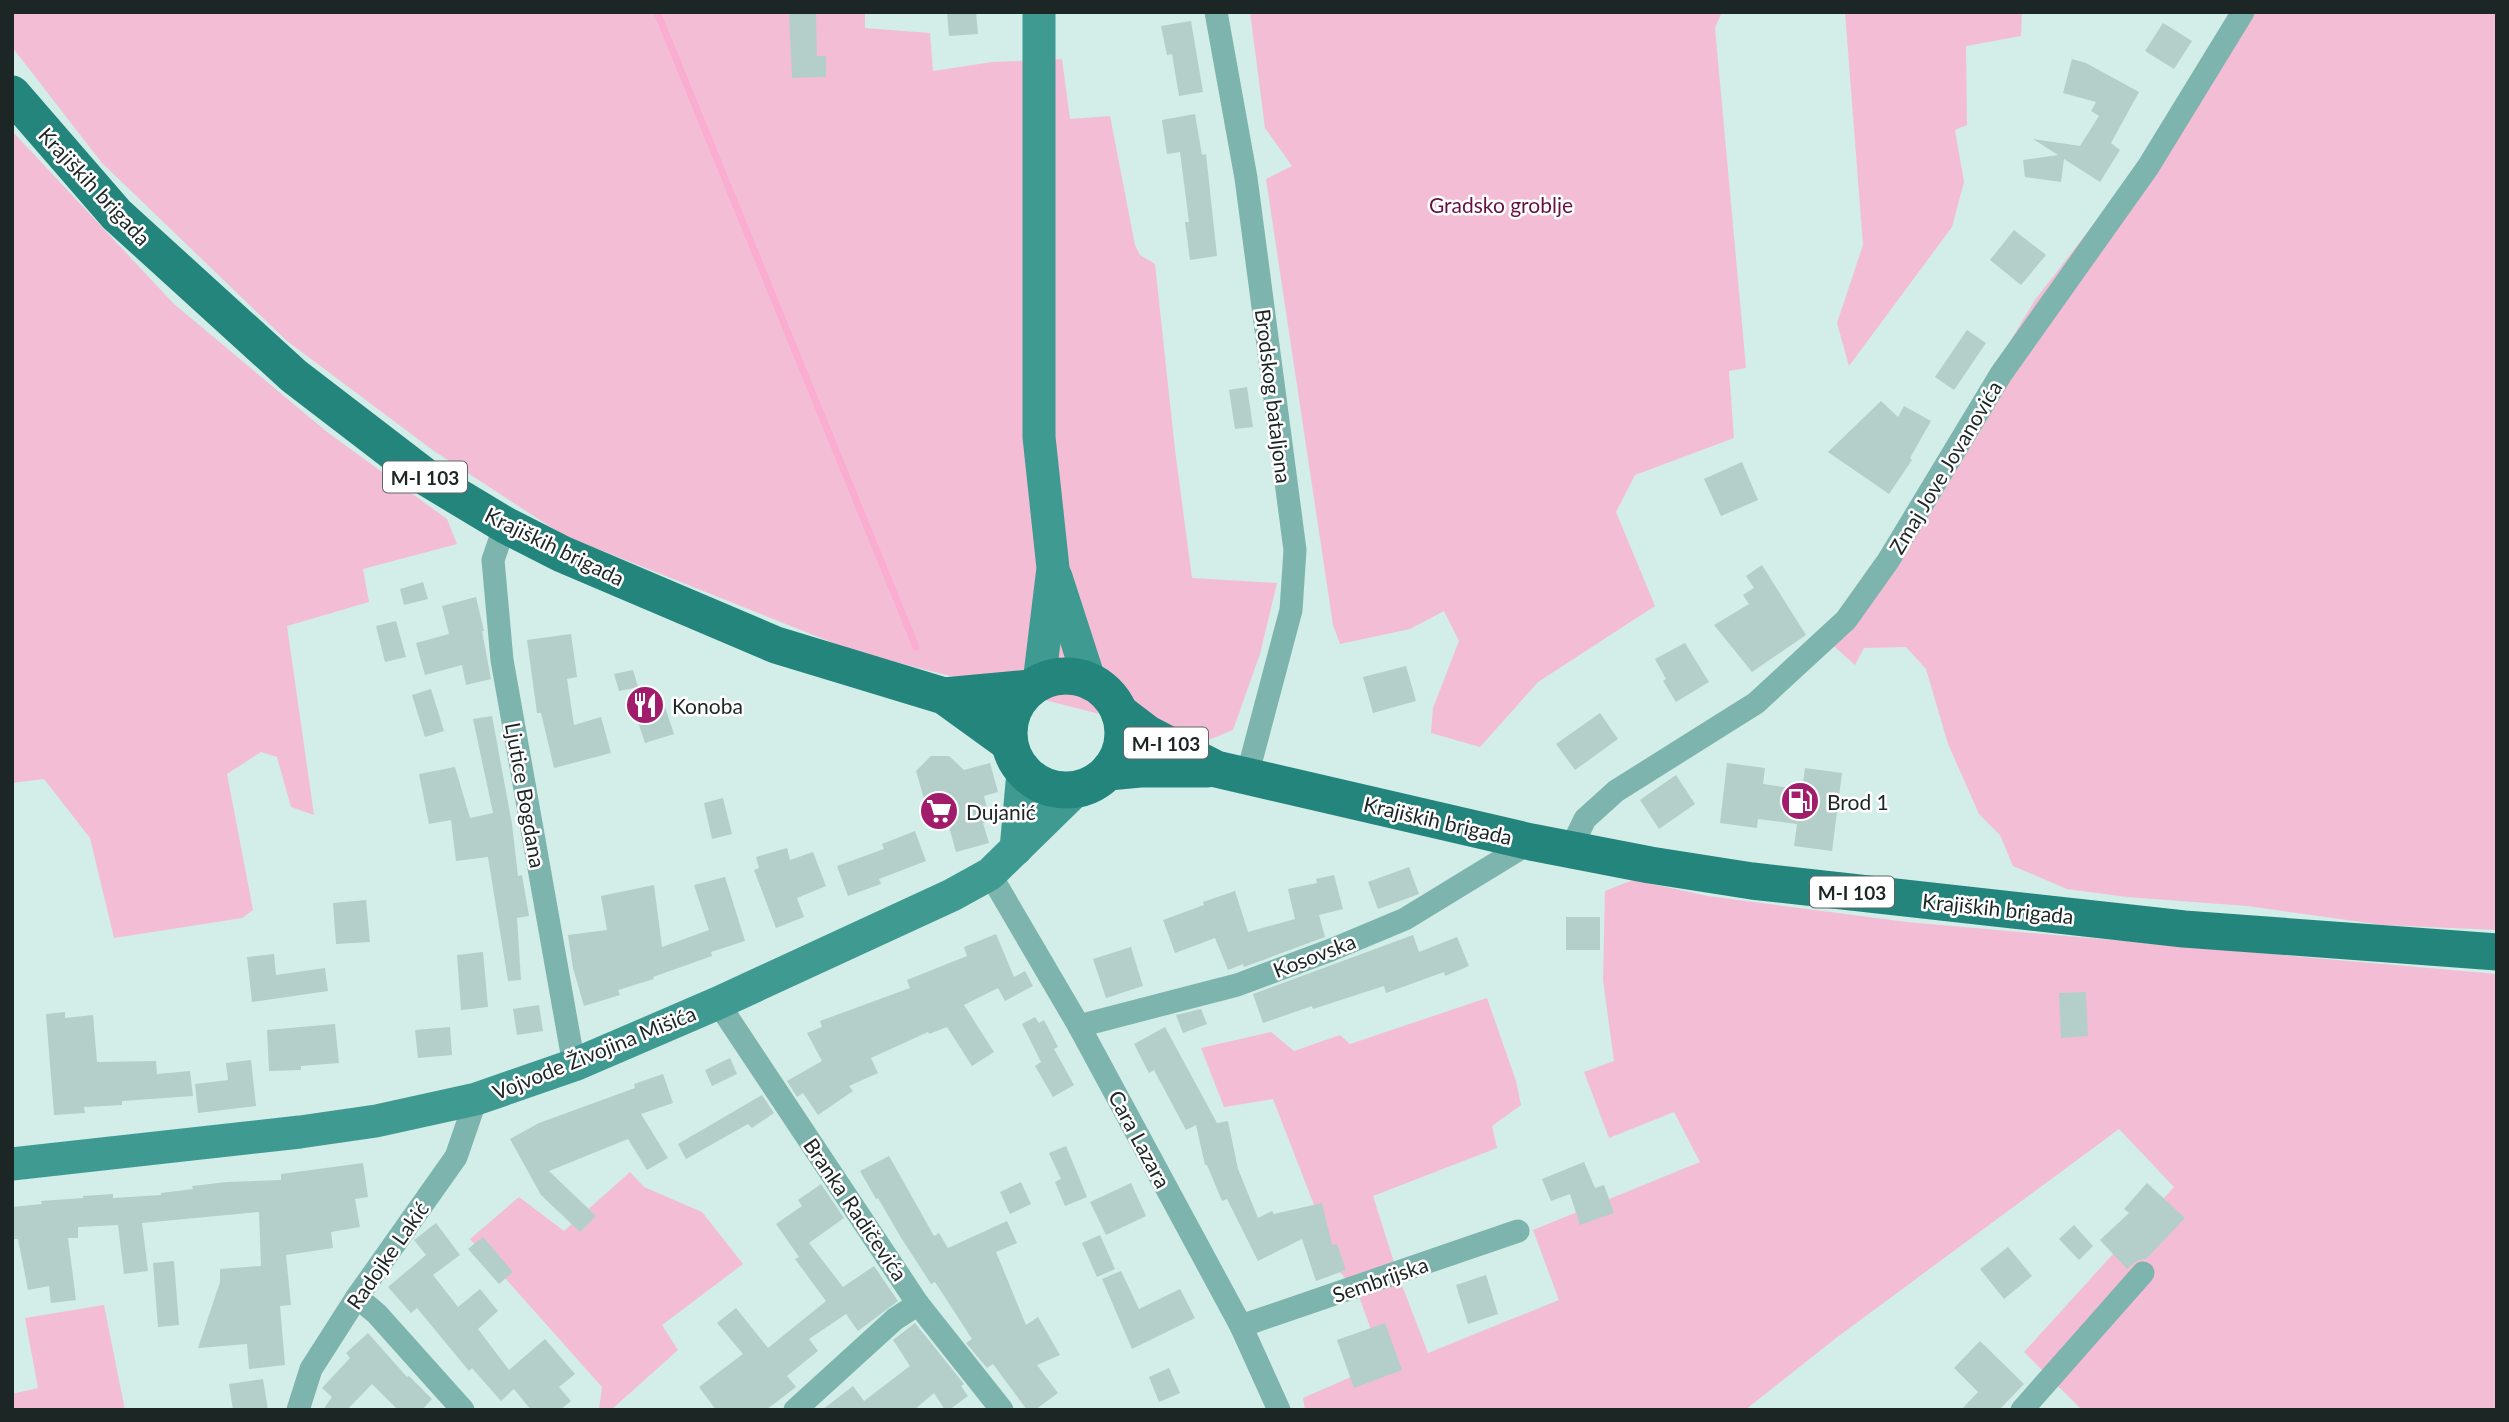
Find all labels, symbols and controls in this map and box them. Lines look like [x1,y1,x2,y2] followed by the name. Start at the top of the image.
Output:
[34,122,156,250] street label: Krajiških brigada
[1429,192,1573,217] park label: Gradsko groblje
[1251,307,1297,485] street label: Brodskog bataljona
[1884,376,2006,558] street label: Zmaj Jove Jovanovića
[383,462,467,492] road number: M-I 103
[481,501,629,591] street label: Krajiških brigada
[624,684,666,726] restaurant icon: Konoba
[672,693,743,718] place label: Konoba
[501,720,551,870] street label: Ljutice Bogdana
[1124,728,1208,758] road number: M-I 103
[1779,780,1821,822] fuel station icon: Brod 1
[1827,789,1889,814] place label: Brod 1
[918,790,960,832] supermarket icon: Dujanić
[1361,791,1515,849] street label: Krajiških brigada
[966,799,1036,824] place label: Dujanić
[1810,876,1894,908] road number: M-I 103
[1921,888,2075,928] street label: Krajiških brigada
[1269,928,1359,982] street label: Kosovska
[489,1000,699,1104] street label: Vojvode Živojina Mišića
[1104,1086,1176,1192] street label: Cara Lazara
[799,1133,913,1285] street label: Branka Radičevića
[341,1196,433,1314] street label: Radojke Lakić
[1329,1251,1431,1307] street label: Sembrijska

